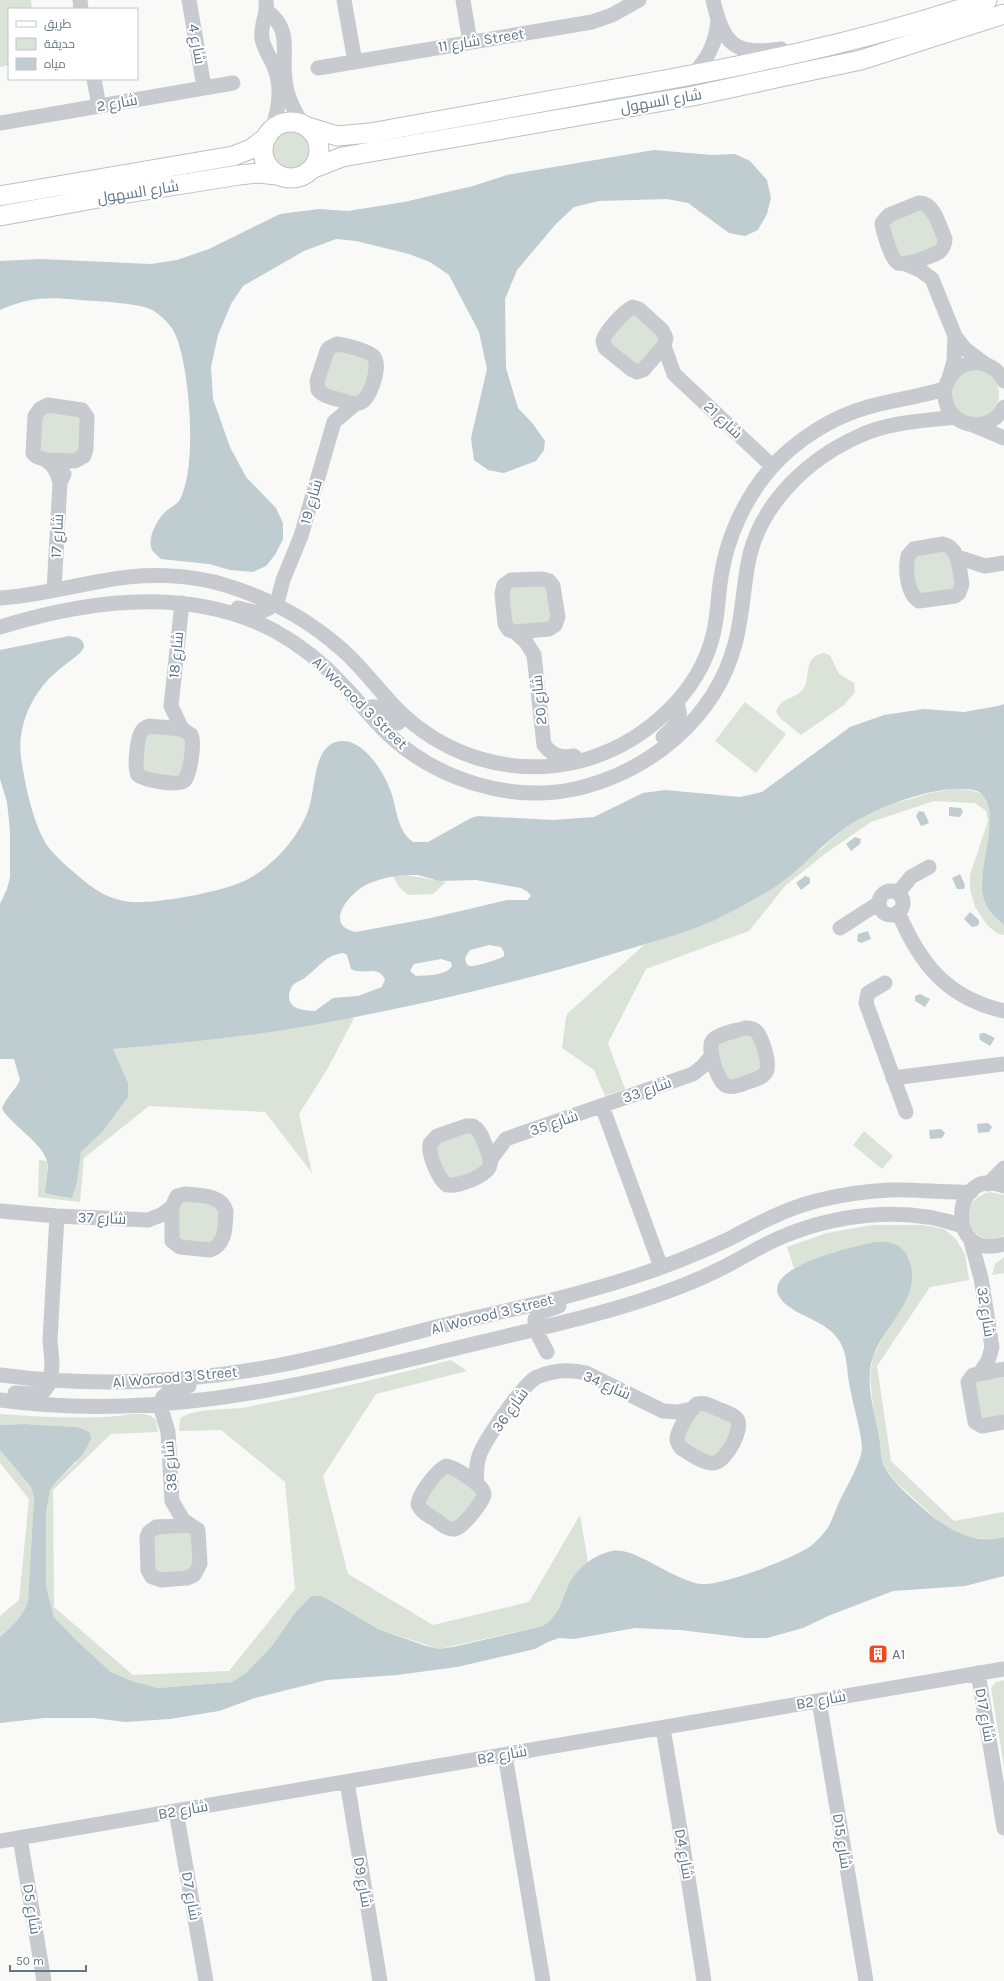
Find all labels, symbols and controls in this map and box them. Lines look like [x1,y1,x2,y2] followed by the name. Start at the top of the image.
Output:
[8,8,138,80] legend
[44,17,72,31] text: طريق
[183,22,209,66] street label: شارع 4
[436,24,526,58] street label: شارع 11 Street
[44,37,75,51] text: حديقة
[44,57,66,71] text: مياه
[619,85,703,119] street label: شارع السهول
[95,91,139,117] street label: شارع 2
[96,177,180,209] street label: شارع السهول
[699,398,746,444] street label: شارع 21
[296,477,328,527] street label: شارع 19
[47,513,69,559] street label: شارع 17
[165,631,189,679] street label: شارع 18
[309,653,412,753] street label: Al Worood 3 Street
[527,674,553,726] street label: شارع 20
[620,1073,674,1109] street label: شارع 33
[527,1106,581,1142] street label: شارع 35
[77,1208,127,1230] street label: شارع 37
[971,1286,999,1339] street label: شارع 32
[429,1290,555,1338] street label: Al Worood 3 Street
[112,1363,239,1391] street label: Al Worood 3 Street
[580,1367,633,1405] street label: شارع 34
[488,1384,534,1437] street label: شارع 36
[159,1440,183,1492] street label: شارع 38
[867,1643,889,1665] building icon: A1
[892,1645,906,1663] place label: A1
[795,1687,848,1715] street label: B2 شارع
[969,1687,999,1744] street label: D17 شارع
[476,1742,529,1770] street label: B2 شارع
[157,1797,210,1825] street label: B2 شارع
[827,1812,855,1870] street label: D15 شارع
[669,1827,697,1881] street label: D4 شارع
[348,1855,376,1909] street label: D9 شارع
[176,1870,204,1922] street label: D7 شارع
[17,1882,45,1936] street label: D5 شارع
[10,1947,86,1973] scale bar
[16,1954,44,1968] text: 50 m

